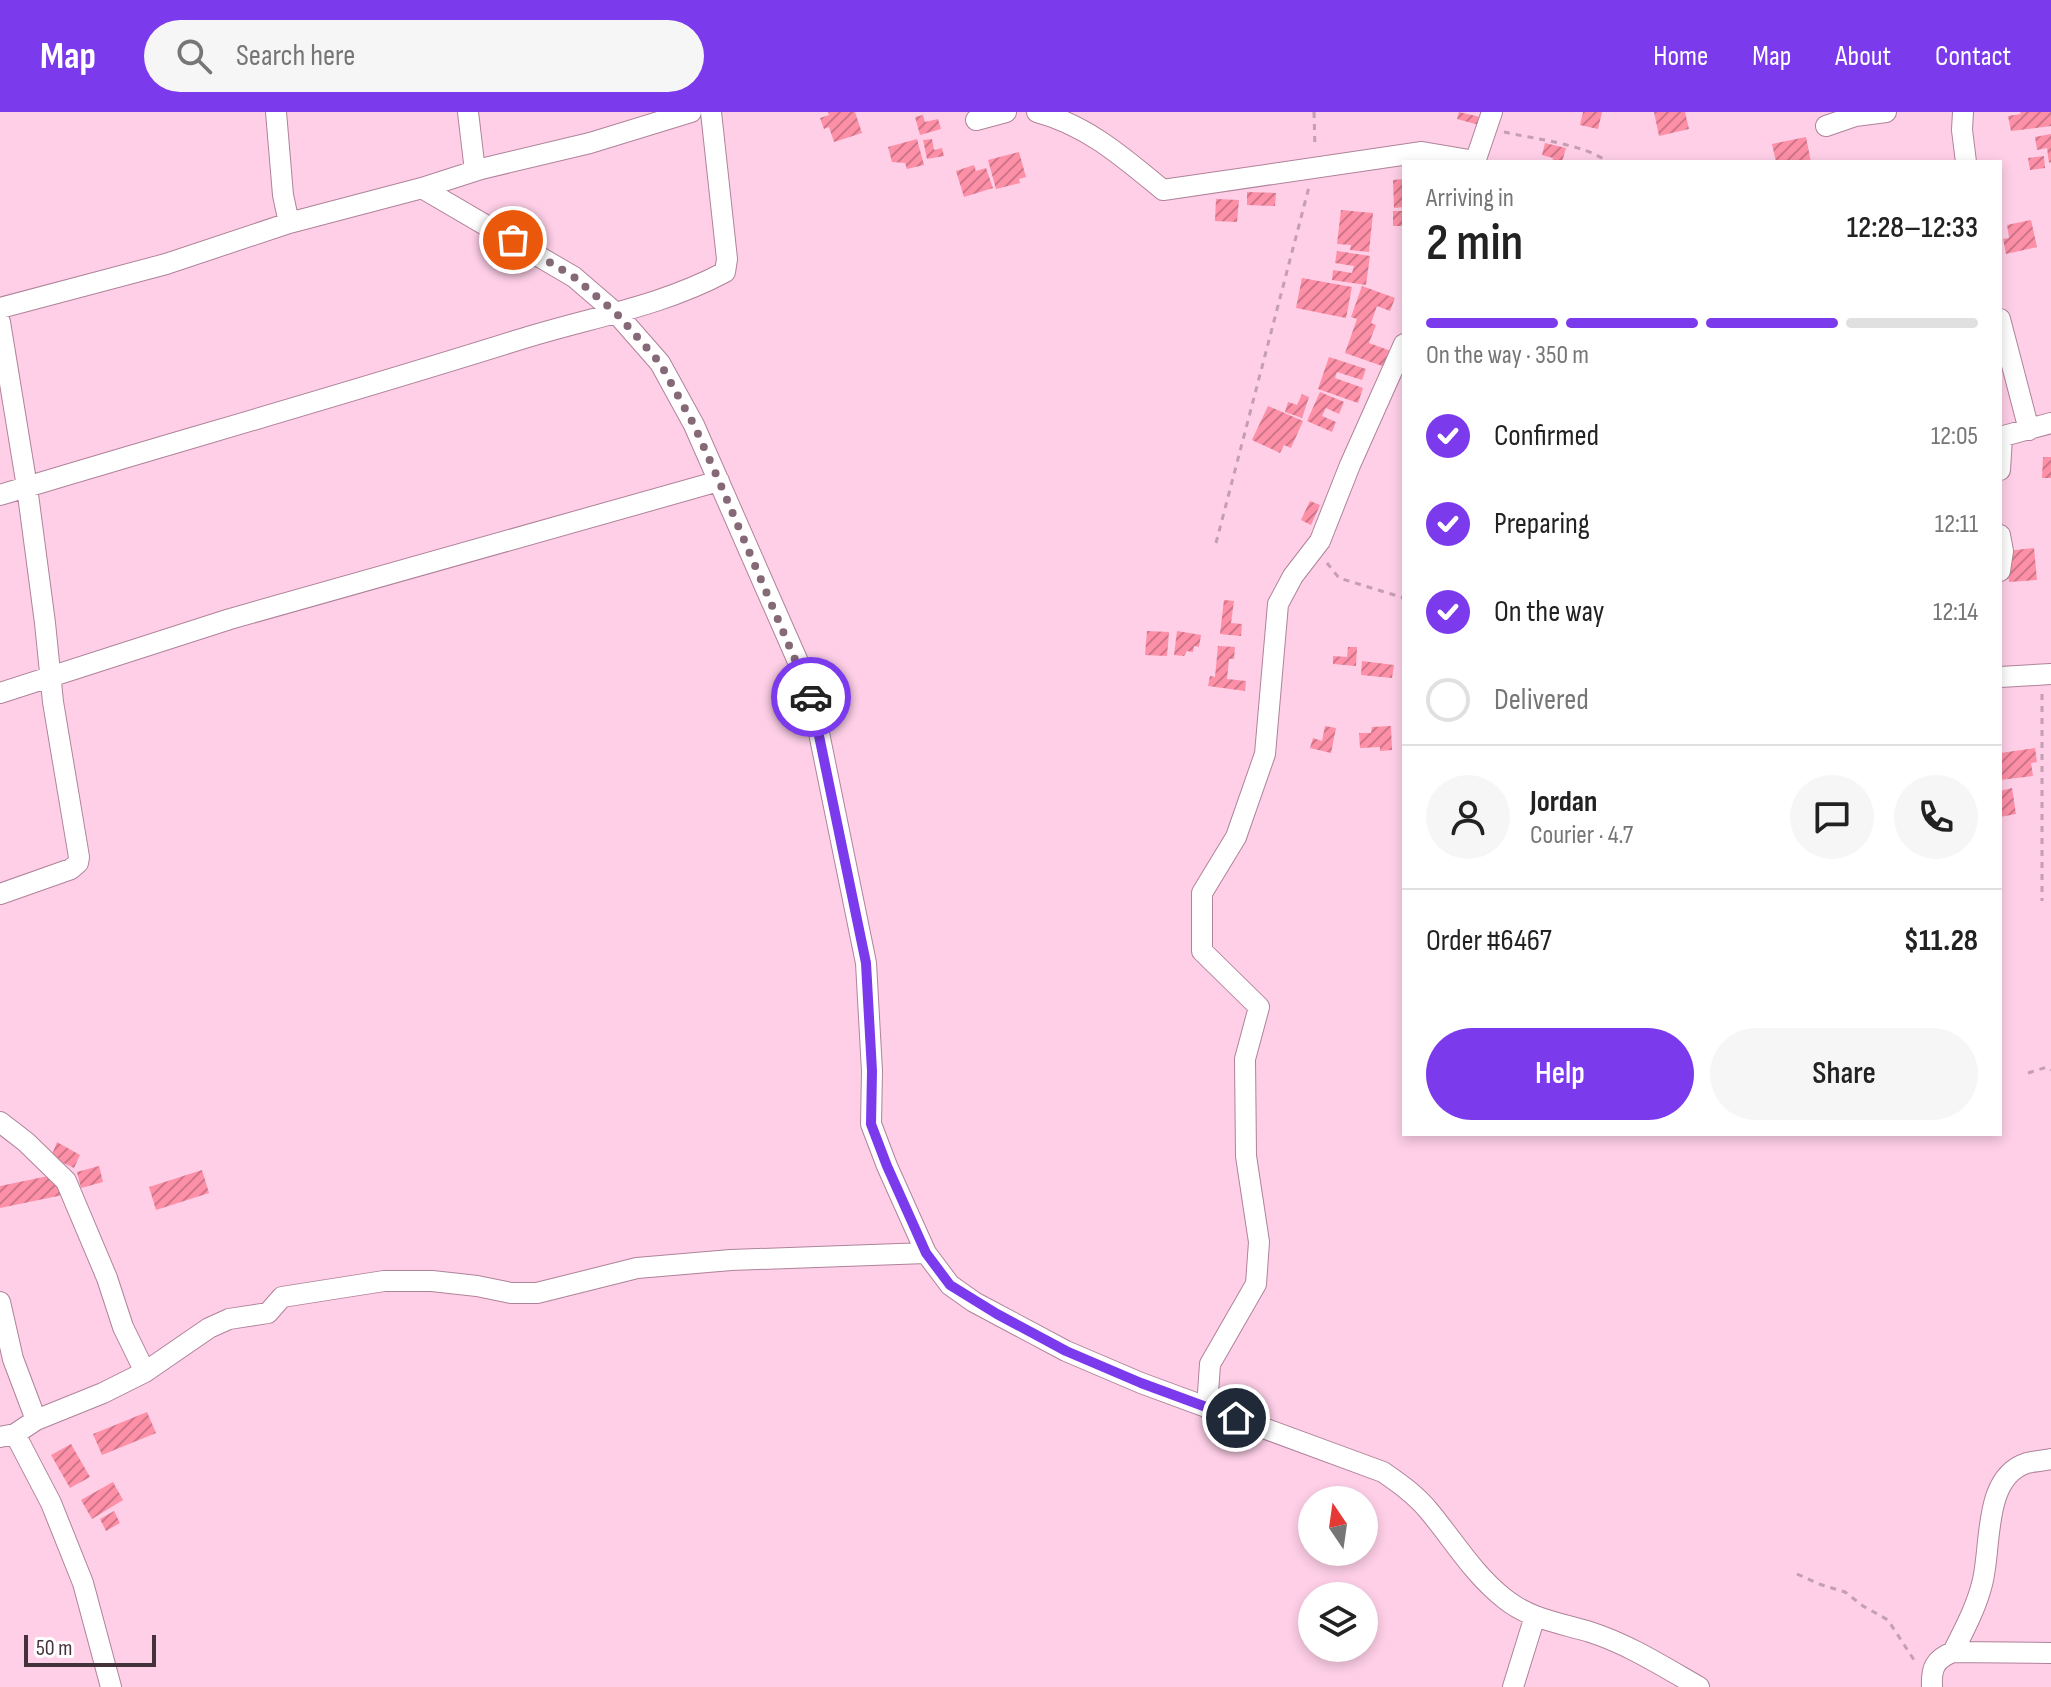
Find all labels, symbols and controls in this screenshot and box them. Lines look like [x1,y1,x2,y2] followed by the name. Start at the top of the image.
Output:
[144,20,704,92] search box
[40,34,96,79] text: Map
[172,34,216,78] icon: search
[236,38,355,74] text: Search here
[1653,40,1708,73] text: Home
[1752,40,1791,73] text: Map
[1835,40,1891,73] text: About
[1935,40,2011,73] text: Contact
[1426,183,1514,214] text: Arriving in
[479,206,547,274] pin
[1847,210,1978,246] text: 12:28–12:33
[1426,212,1523,275] text: 2 min
[491,218,535,262] icon: bag
[1426,340,1589,371] text: On the way · 350 m
[1426,414,1470,458] icon: check
[1494,418,1599,454] text: Confirmed
[1931,421,1978,452] text: 12:05
[1426,502,1470,546] icon: check
[1494,506,1590,542] text: Preparing
[1935,509,1978,540] text: 12:11
[1426,590,1470,634] icon: check
[1494,594,1604,630] text: On the way
[1933,597,1978,628] text: 12:14
[771,657,851,737] courier
[789,675,833,719] icon: car
[1494,682,1589,718] text: Delivered
[1426,775,1510,859] button: person
[1790,775,1874,859] button: chat
[1894,775,1978,859] button: phone
[1530,784,1597,820] text: Jordan
[1530,820,1633,851] text: Courier · 4.7
[1426,923,1552,959] text: Order #6467
[1904,923,1978,959] text: $11.28
[1426,1028,1694,1120] button: Help
[1710,1028,1978,1120] button: Share
[1202,1384,1270,1452] pin
[1214,1396,1258,1440] icon: home
[1298,1486,1378,1566] north arrow
[1298,1486,1378,1662] map controls
[1298,1582,1378,1662] button: layers
[24,1631,156,1667] scale bar
[36,1635,72,1662] text: 50 m

